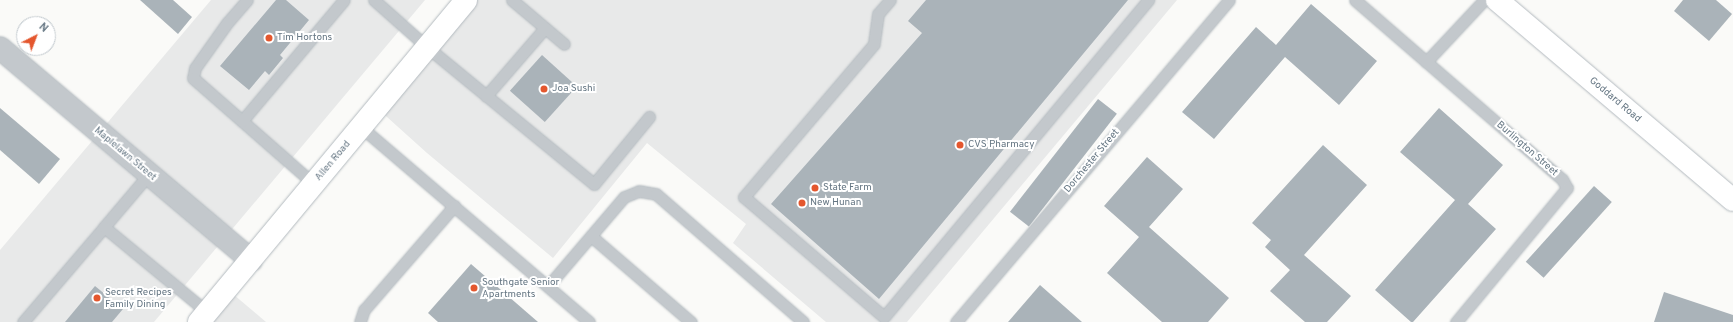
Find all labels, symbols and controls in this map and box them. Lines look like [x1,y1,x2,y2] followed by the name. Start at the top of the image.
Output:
[16,16,56,56] north arrow
[36,20,51,36] text: N
[277,32,332,44] place label: Tim Hortons
[264,33,274,43] marker: Tim Hortons
[1587,75,1643,125] street label: Goddard Road
[552,83,595,95] place label: Joa Sushi
[539,84,549,94] marker: Joa Sushi
[1494,119,1560,179] street label: Burlington Street
[92,125,158,183] street label: Maplelawn Street
[1062,127,1122,195] street label: Dorchester Street
[313,139,353,183] street label: Allen Road
[968,139,1034,151] place label: CVS Pharmacy
[955,140,965,150] marker: CVS Pharmacy
[823,182,872,194] place label: State Farm
[810,183,820,193] marker: State Farm
[810,197,861,209] place label: New Hunan
[797,198,807,208] marker: New Hunan
[482,276,559,300] place label: Southgate Senior Apartments
[469,283,479,293] marker: Southgate Senior Apartments
[105,286,172,310] place label: Secret Recipes Family Dining
[92,293,102,303] marker: Secret Recipes Family Dining

